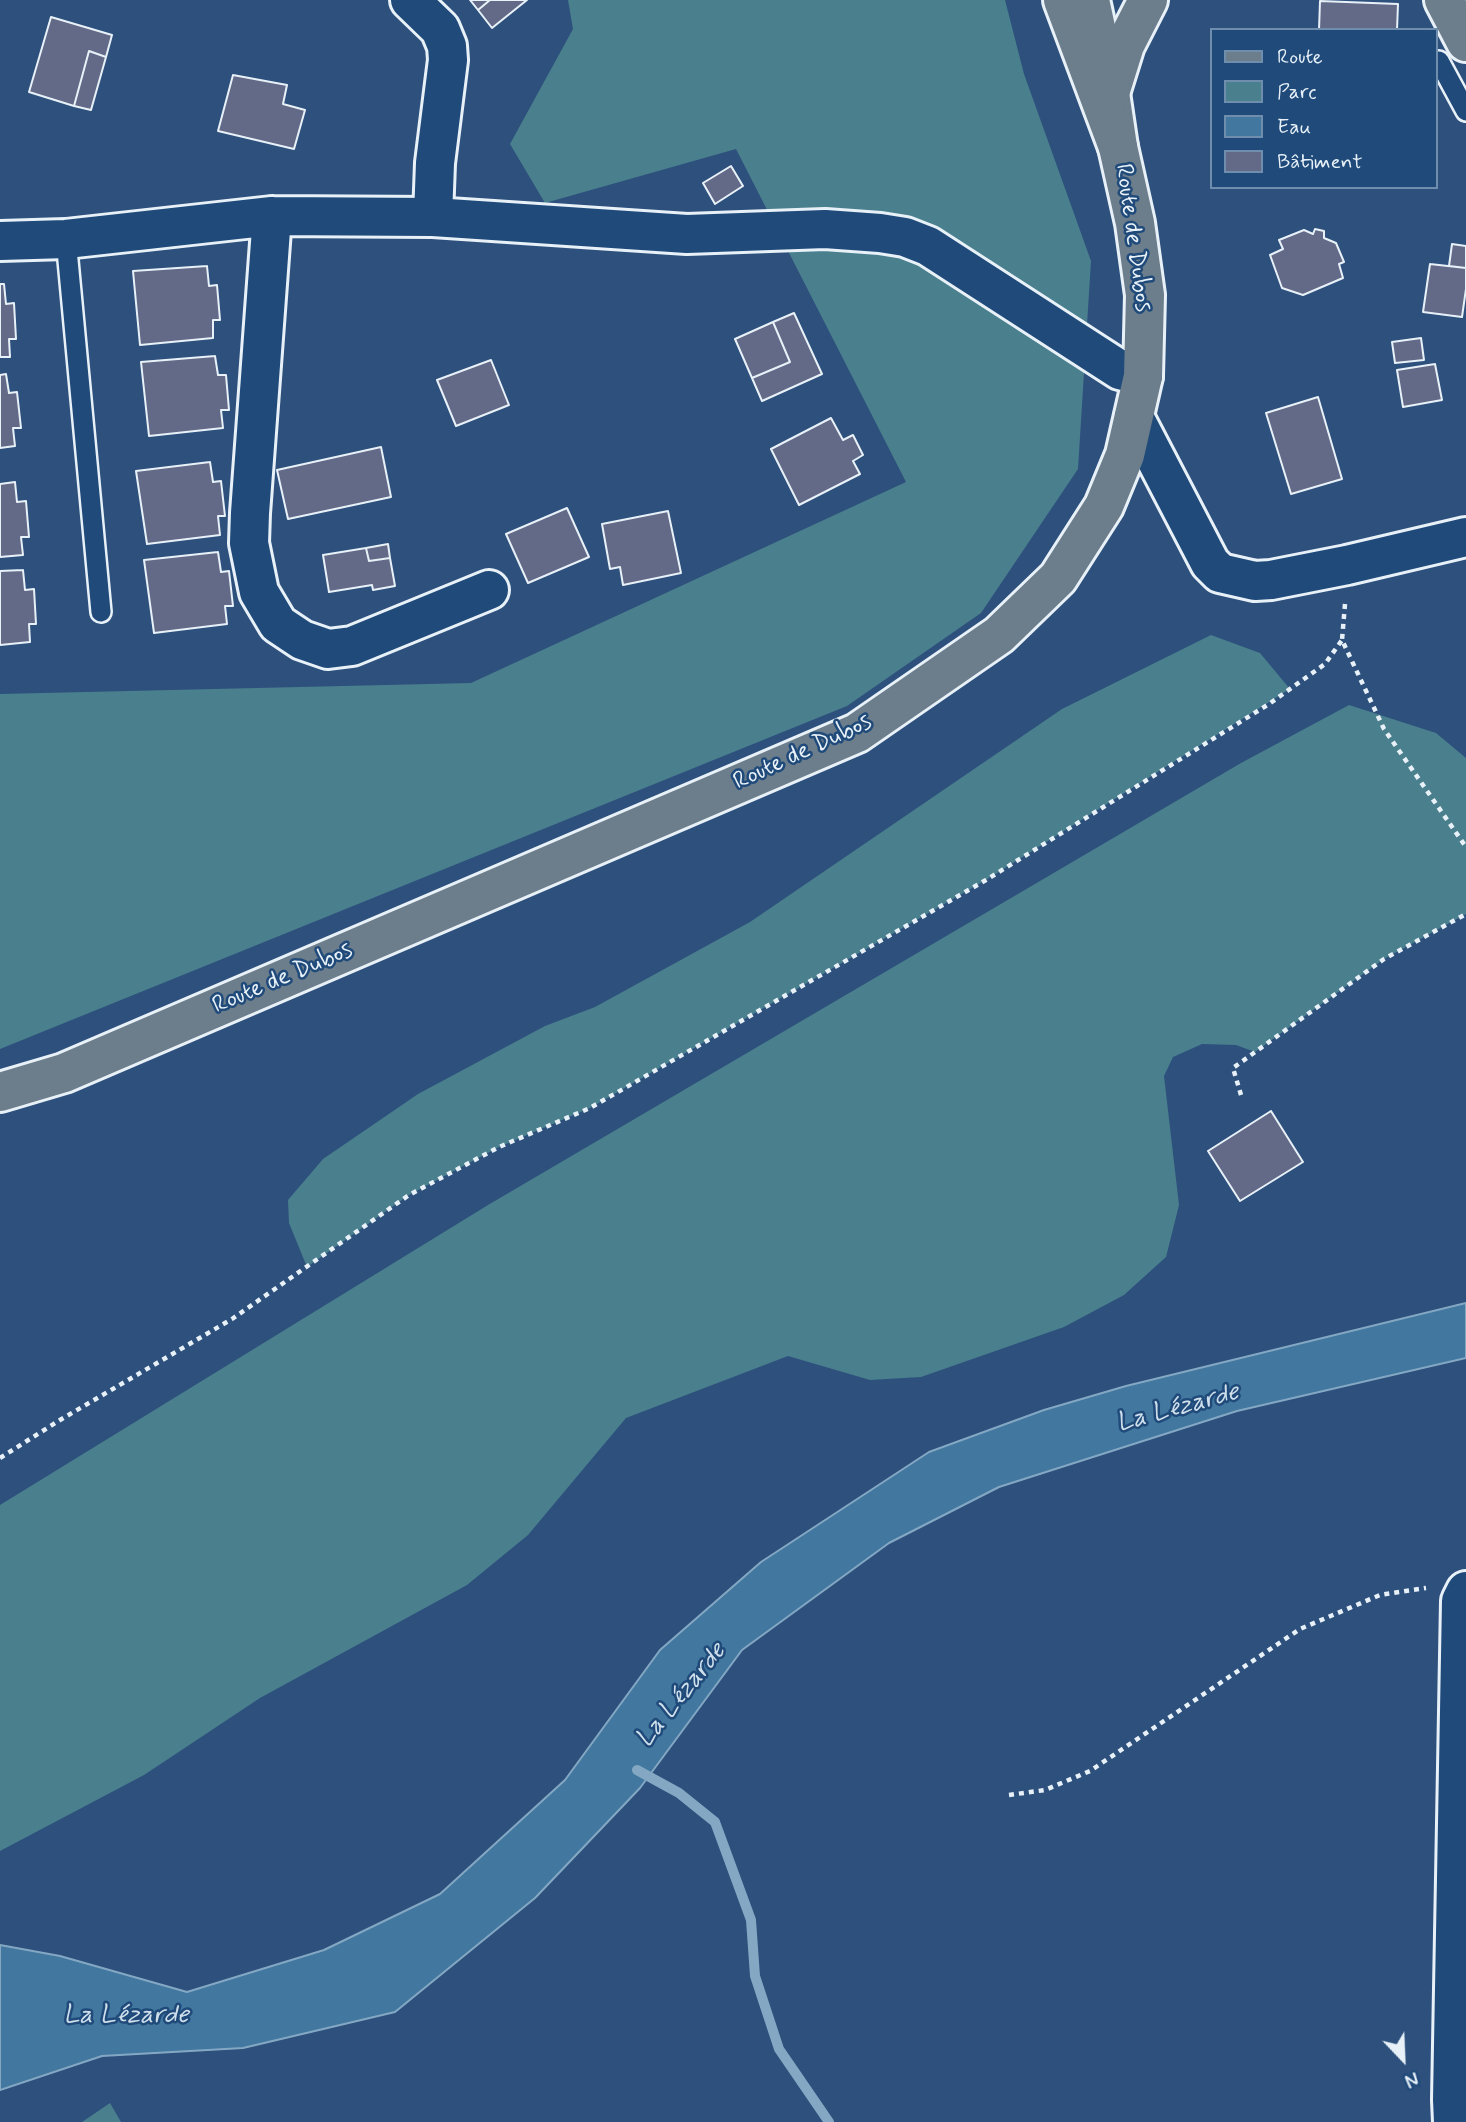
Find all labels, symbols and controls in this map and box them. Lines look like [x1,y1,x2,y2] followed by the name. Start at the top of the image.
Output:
[1210,28,1438,189] legend
[1277,43,1323,71] text: Route
[1277,78,1317,106] text: Parc
[1277,113,1311,141] text: Eau
[1277,148,1362,176] text: Bâtiment
[1107,162,1157,314] street label: Route de Dubos
[729,708,877,798] street label: Route de Dubos
[209,937,357,1021] street label: Route de Dubos
[1113,1378,1243,1440] water label: La Lézarde
[630,1637,734,1755] water label: La Lézarde
[63,2001,189,2033] water label: La Lézarde
[1368,2024,1438,2094] north arrow
[1401,2065,1422,2093] text: N

